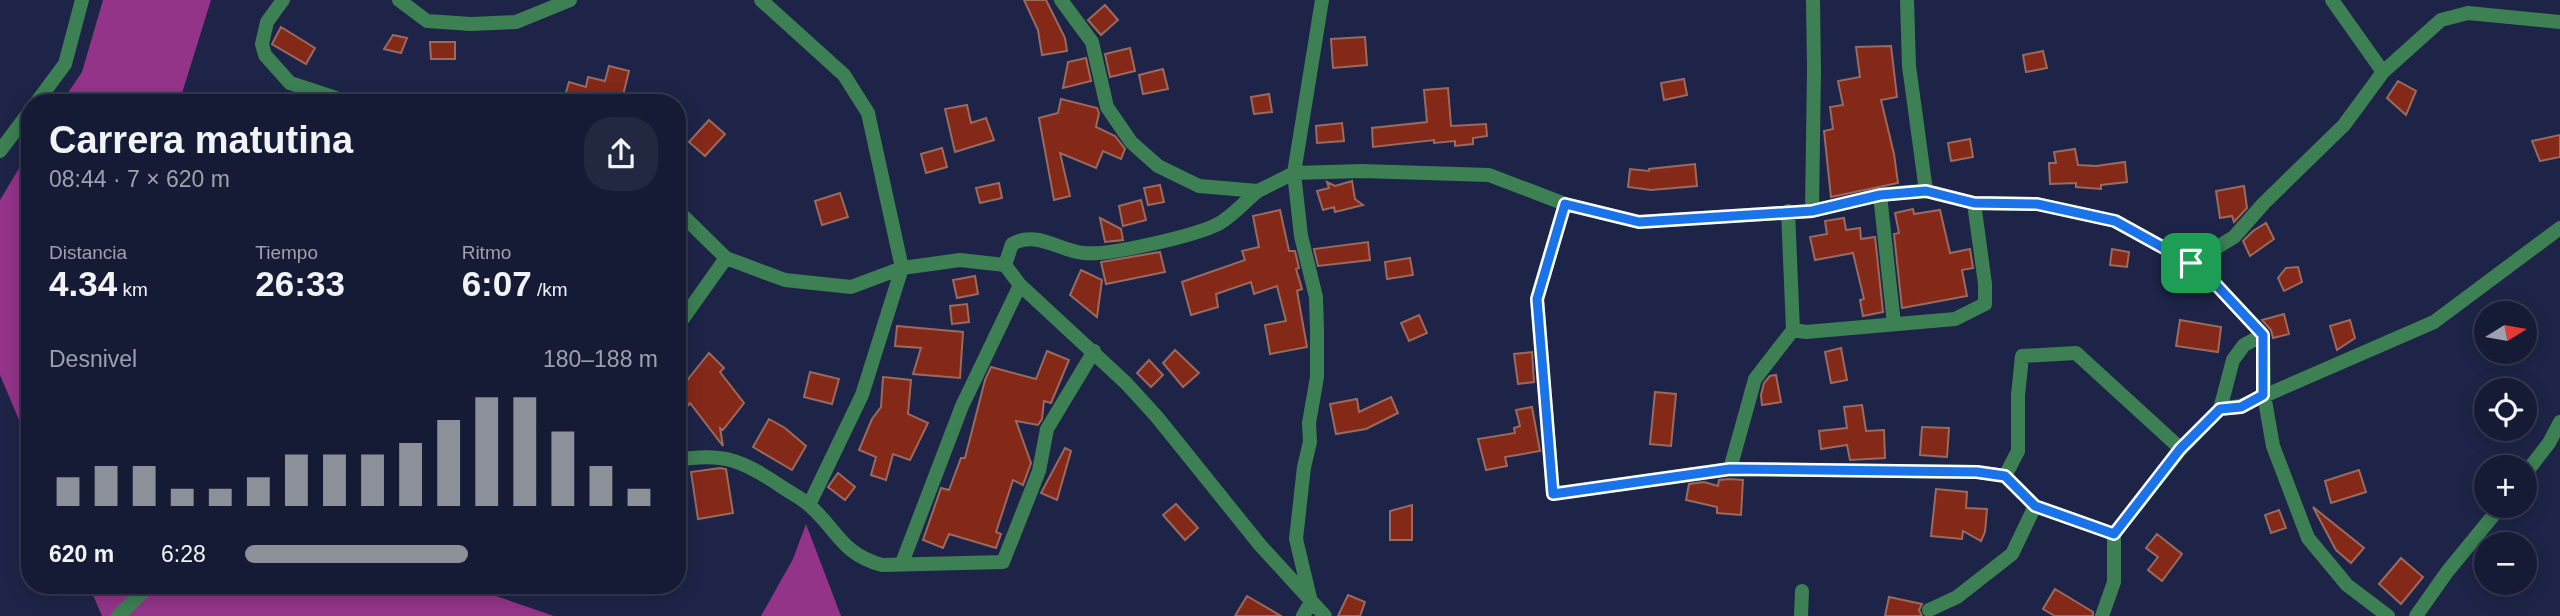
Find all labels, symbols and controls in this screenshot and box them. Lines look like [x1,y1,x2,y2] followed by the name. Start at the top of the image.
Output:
[584,117,658,191] button: share
[49,119,353,161] text: Carrera matutina
[49,166,230,192] text: 08:44 · 7 × 620 m
[2161,233,2221,293] pin
[49,242,127,263] text: Distancia
[255,242,318,263] text: Tiempo
[462,242,511,263] text: Ritmo
[2172,244,2210,282] icon: arrive
[49,264,117,303] text: 4.34
[255,264,345,303] text: 26:33
[462,264,532,303] text: 6:07
[117,279,148,300] text: km
[532,279,568,300] text: /km
[2474,301,2538,364] north arrow
[2474,301,2537,595] map controls
[49,346,137,372] text: Desnivel
[543,346,658,372] text: 180–188 m
[2474,378,2537,441] button: locate
[2474,455,2537,518] button: +
[2474,532,2537,595] button: −
[49,541,114,567] text: 620 m
[161,541,206,567] text: 6:28

